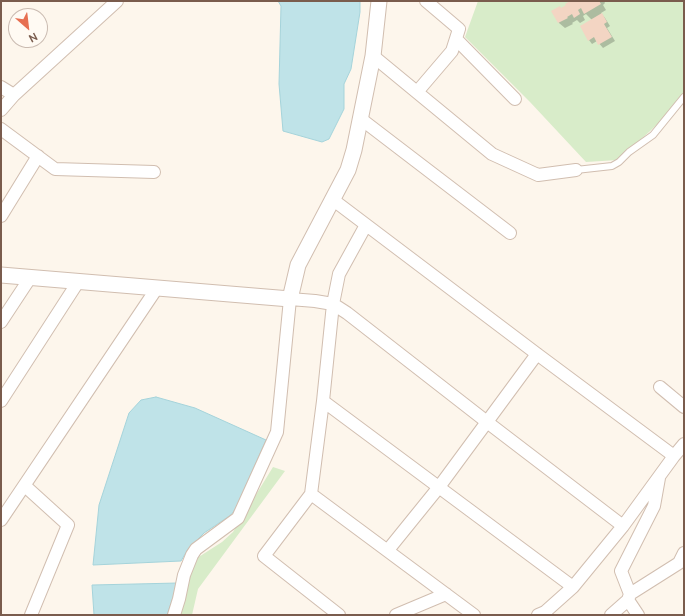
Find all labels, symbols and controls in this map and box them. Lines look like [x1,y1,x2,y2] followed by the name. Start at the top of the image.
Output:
[8,8,48,48] north arrow
[27,30,40,45] text: N

